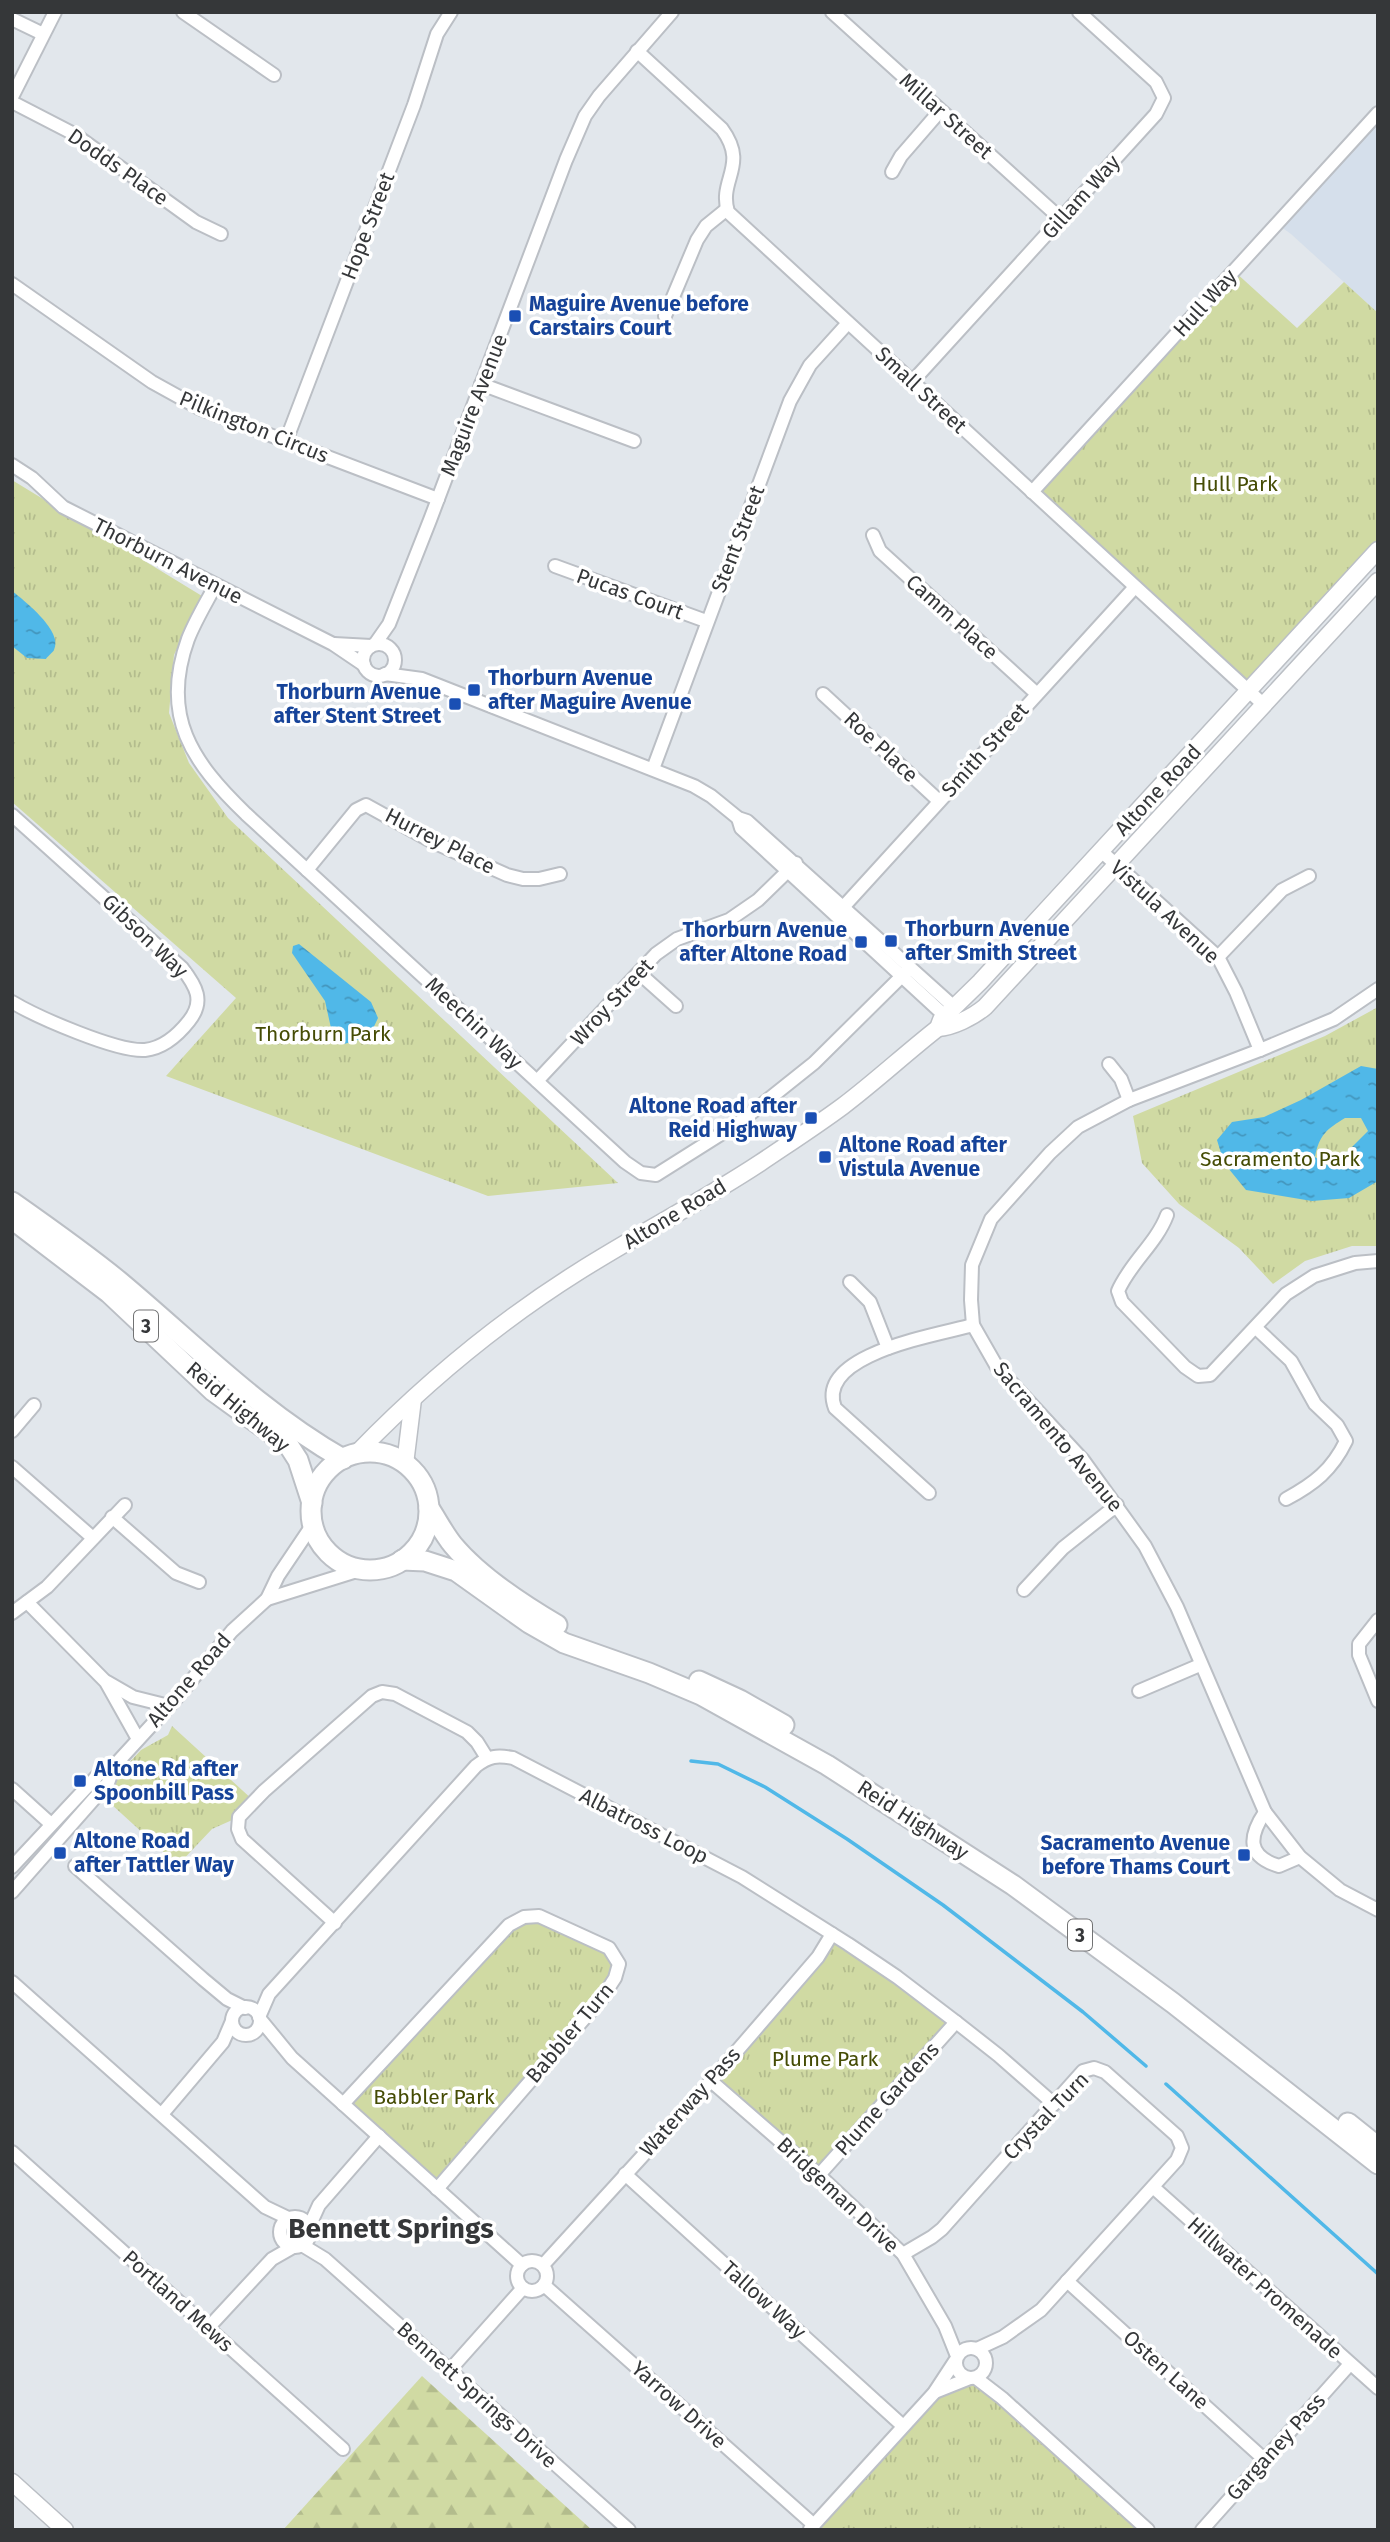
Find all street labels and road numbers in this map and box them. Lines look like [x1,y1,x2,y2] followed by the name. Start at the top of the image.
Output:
[894,67,998,165] street label: Millar Street
[63,123,173,211] street label: Dodds Place
[1036,149,1126,245] street label: Gillam Way
[336,168,401,283] street label: Hope Street
[1168,263,1243,342] street label: Hull Way
[435,330,513,480] street label: Maguire Avenue
[870,341,972,439] street label: Small Street
[176,385,333,469] street label: Pilkington Circus
[706,481,770,596] street label: Stent Street
[89,512,247,610] street label: Thorburn Avenue
[573,563,687,625] street label: Pucas Court
[901,569,1003,665] street label: Camm Place
[936,697,1034,802] street label: Smith Street
[838,706,924,788] street label: Roe Place
[1109,739,1207,841] street label: Altone Road
[381,802,499,880] street label: Hurrey Place
[1105,855,1225,969] street label: Vistula Avenue
[96,889,194,984] street label: Gibson Way
[565,953,659,1051] street label: Wroy Street
[420,971,529,1075] street label: Meechin Way
[619,1173,731,1255] street label: Altone Road
[134,1310,158,1342] road number: 3
[181,1356,296,1458] street label: Reid Highway
[988,1357,1128,1517] street label: Sacramento Avenue
[141,1628,237,1732] street label: Altone Road
[852,1774,974,1866] street label: Reid Highway
[575,1782,713,1870] street label: Albatross Loop
[1068,1920,1092,1951] road number: 3
[521,1978,619,2088] street label: Babbler Turn
[829,2037,945,2161] street label: Plume Gardens
[634,2042,746,2162] street label: Waterway Pass
[998,2066,1094,2166] street label: Crystal Turn
[771,2132,905,2258] street label: Bridgeman Drive
[1182,2211,1348,2365] street label: Hillwater Promenade
[117,2245,239,2358] street label: Portland Mews
[717,2255,812,2345] street label: Tallow Way
[392,2316,562,2474] street label: Bennett Springs Drive
[1118,2325,1214,2415] street label: Osten Lane
[626,2356,732,2454] street label: Yarrow Drive
[1221,2388,1331,2506] street label: Garganey Pass

